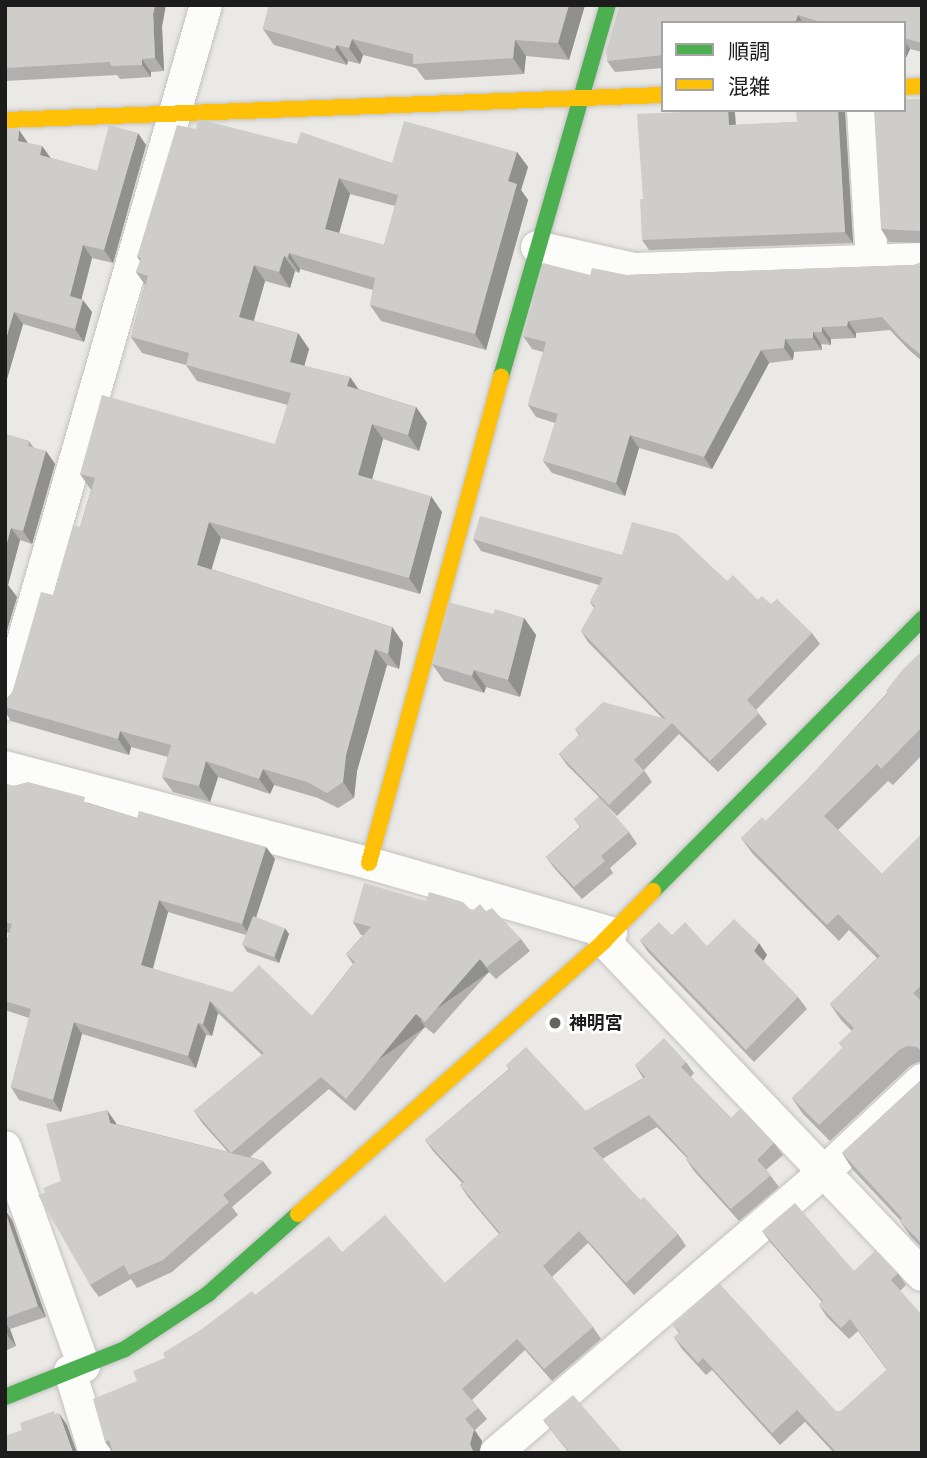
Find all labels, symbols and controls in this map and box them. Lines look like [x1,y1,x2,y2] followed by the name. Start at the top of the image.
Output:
[661,21,906,112] legend
[728,39,770,63] text: 順調
[728,74,770,98] text: 混雑
[569,1012,623,1034] place label: 神明宮
[547,1015,563,1031] marker: 神明宮

